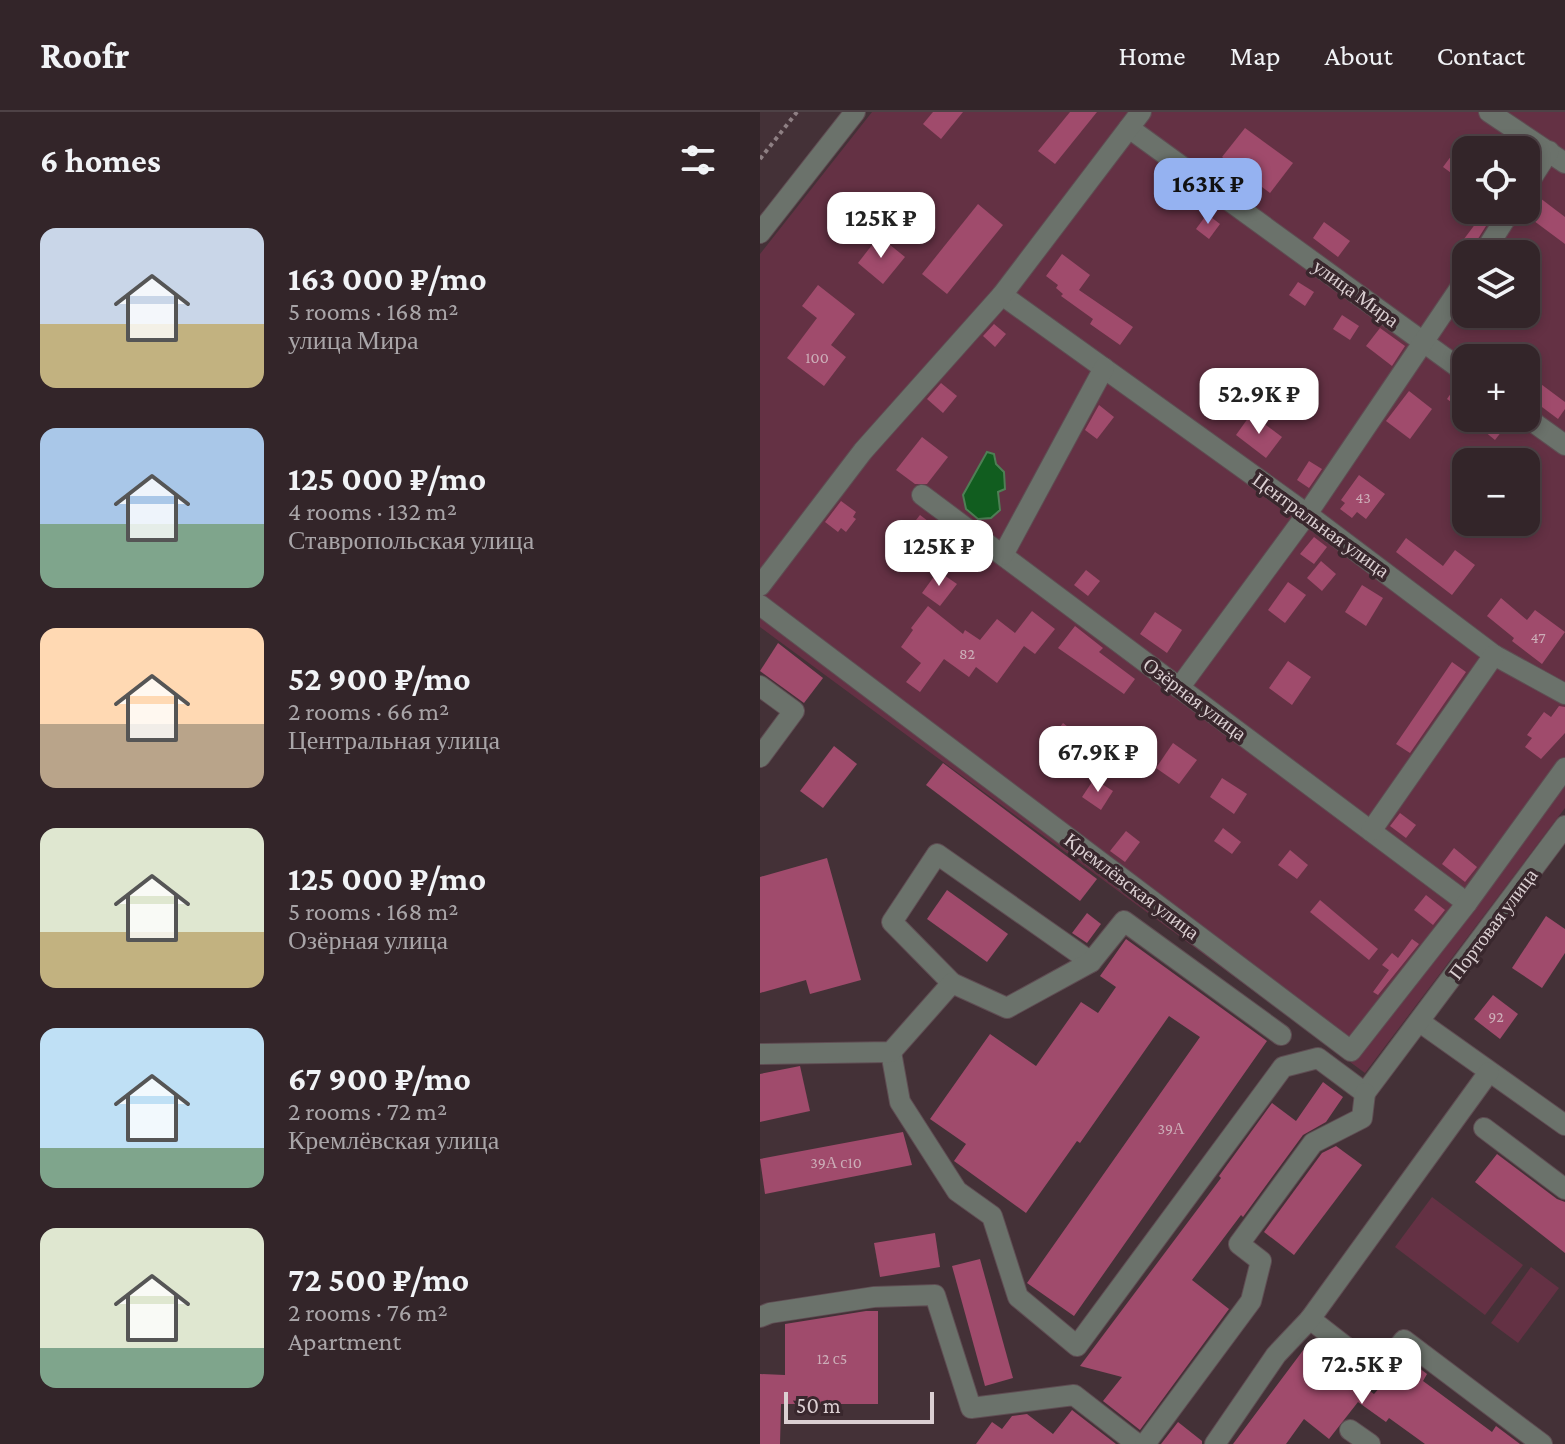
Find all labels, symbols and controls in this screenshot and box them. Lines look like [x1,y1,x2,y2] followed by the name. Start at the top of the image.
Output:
[40,34,130,76] text: Roofr
[1119,40,1186,71] text: Home
[1230,40,1281,71] text: Map
[1325,40,1393,71] text: About
[1437,40,1525,71] text: Contact
[1452,136,1540,536] map controls
[1452,136,1540,224] button: locate
[676,138,720,182] icon: filters
[40,142,161,179] text: 6 homes
[1143,158,1273,226] pin: 163K ₽
[1172,169,1244,198] text: 163K ₽
[816,192,946,260] pin: 125K ₽
[845,203,917,232] text: 125K ₽
[1452,240,1540,328] button: layers
[1308,255,1403,332] street label: улица Мира
[104,260,200,356] icon: home
[288,260,487,297] text: 163 000 ₽/mo
[288,297,458,326] text: 5 rooms · 168 m²
[288,326,419,355] text: улица Мира
[1452,344,1540,432] button: +
[805,349,829,366] house number: 100
[1185,368,1333,436] pin: 52.9K ₽
[1218,379,1300,408] text: 52.9K ₽
[1452,448,1540,536] button: −
[104,460,200,556] icon: home
[288,460,486,497] text: 125 000 ₽/mo
[1248,468,1394,583] street label: Центральная улица
[1355,489,1371,506] house number: 43
[288,497,457,526] text: 4 rooms · 132 m²
[874,520,1004,588] pin: 125K ₽
[288,526,534,555] text: Ставропольская улица
[903,531,975,560] text: 125K ₽
[1530,629,1546,646] house number: 47
[959,645,975,662] house number: 82
[1139,653,1251,746] street label: Озёрная улица
[104,660,200,756] icon: home
[288,660,471,697] text: 52 900 ₽/mo
[288,697,449,726] text: 2 rooms · 66 m²
[288,726,500,755] text: Центральная улица
[1024,726,1172,794] pin: 67.9K ₽
[1057,737,1139,766] text: 67.9K ₽
[1060,828,1204,945] street label: Кремлёвская улица
[104,860,200,956] icon: home
[288,860,486,897] text: 125 000 ₽/mo
[1444,864,1543,984] street label: Портовая улица
[288,897,458,926] text: 5 rooms · 168 m²
[288,926,448,955] text: Озёрная улица
[1488,1008,1504,1025] house number: 92
[104,1060,200,1156] icon: home
[288,1060,471,1097] text: 67 900 ₽/mo
[288,1097,447,1126] text: 2 rooms · 72 m²
[1157,1120,1185,1137] house number: 39А
[288,1126,499,1155] text: Кремлёвская улица
[810,1154,862,1171] house number: 39А с10
[104,1260,200,1356] icon: home
[288,1261,469,1298] text: 72 500 ₽/mo
[288,1298,448,1327] text: 2 rooms · 76 m²
[288,1327,401,1356] text: Apartment
[1288,1338,1436,1406] pin: 72.5K ₽
[1321,1349,1403,1378] text: 72.5K ₽
[817,1350,847,1367] house number: 12 с5
[784,1388,934,1424] scale bar
[796,1393,841,1418] text: 50 m

